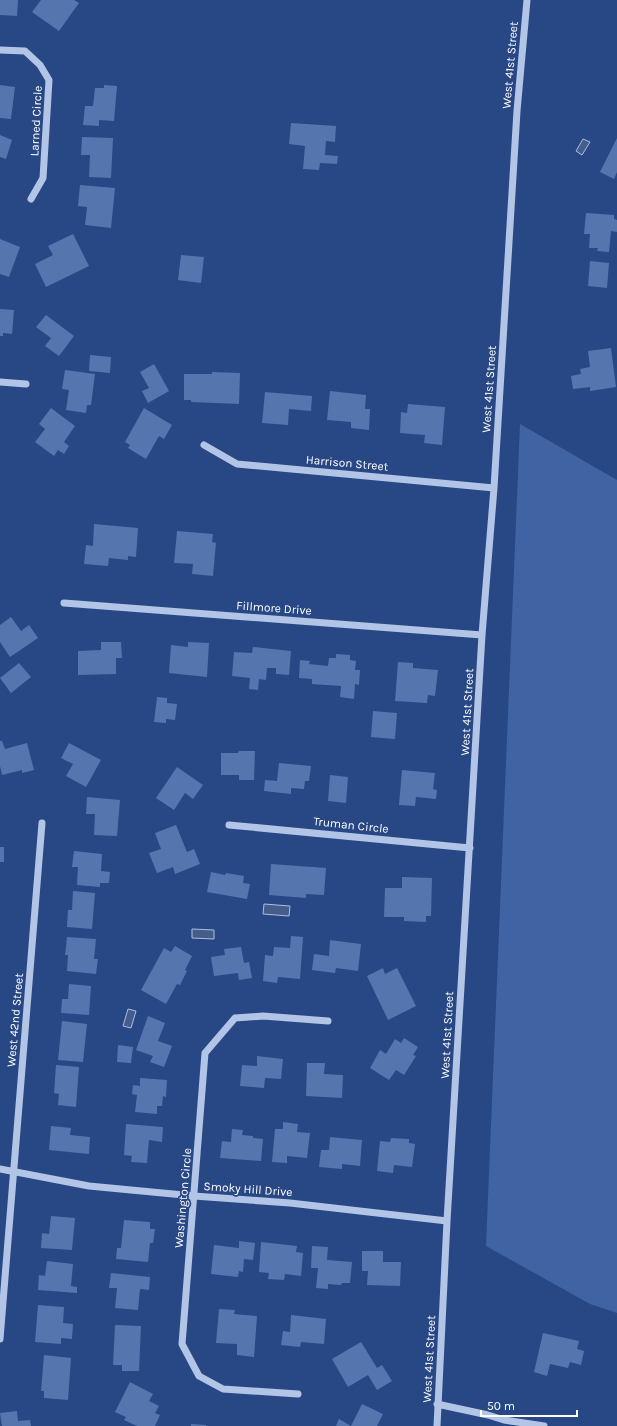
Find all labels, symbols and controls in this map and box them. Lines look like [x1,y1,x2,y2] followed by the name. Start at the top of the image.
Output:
[499,20,521,109] street label: West 41st Street
[27,85,45,157] street label: Larned Circle
[479,344,499,433] street label: West 41st Street
[305,452,389,474] street label: Harrison Street
[236,598,312,618] street label: Fillmore Drive
[458,667,476,756] street label: West 41st Street
[313,814,389,836] street label: Truman Circle
[4,972,26,1067] street label: West 42nd Street
[438,990,456,1079] street label: West 41st Street
[172,1147,194,1249] street label: Washington Circle
[203,1179,293,1199] street label: Smoky Hill Drive
[420,1314,438,1403] street label: West 41st Street
[481,1392,577,1418] scale bar
[487,1399,515,1413] text: 50 m

